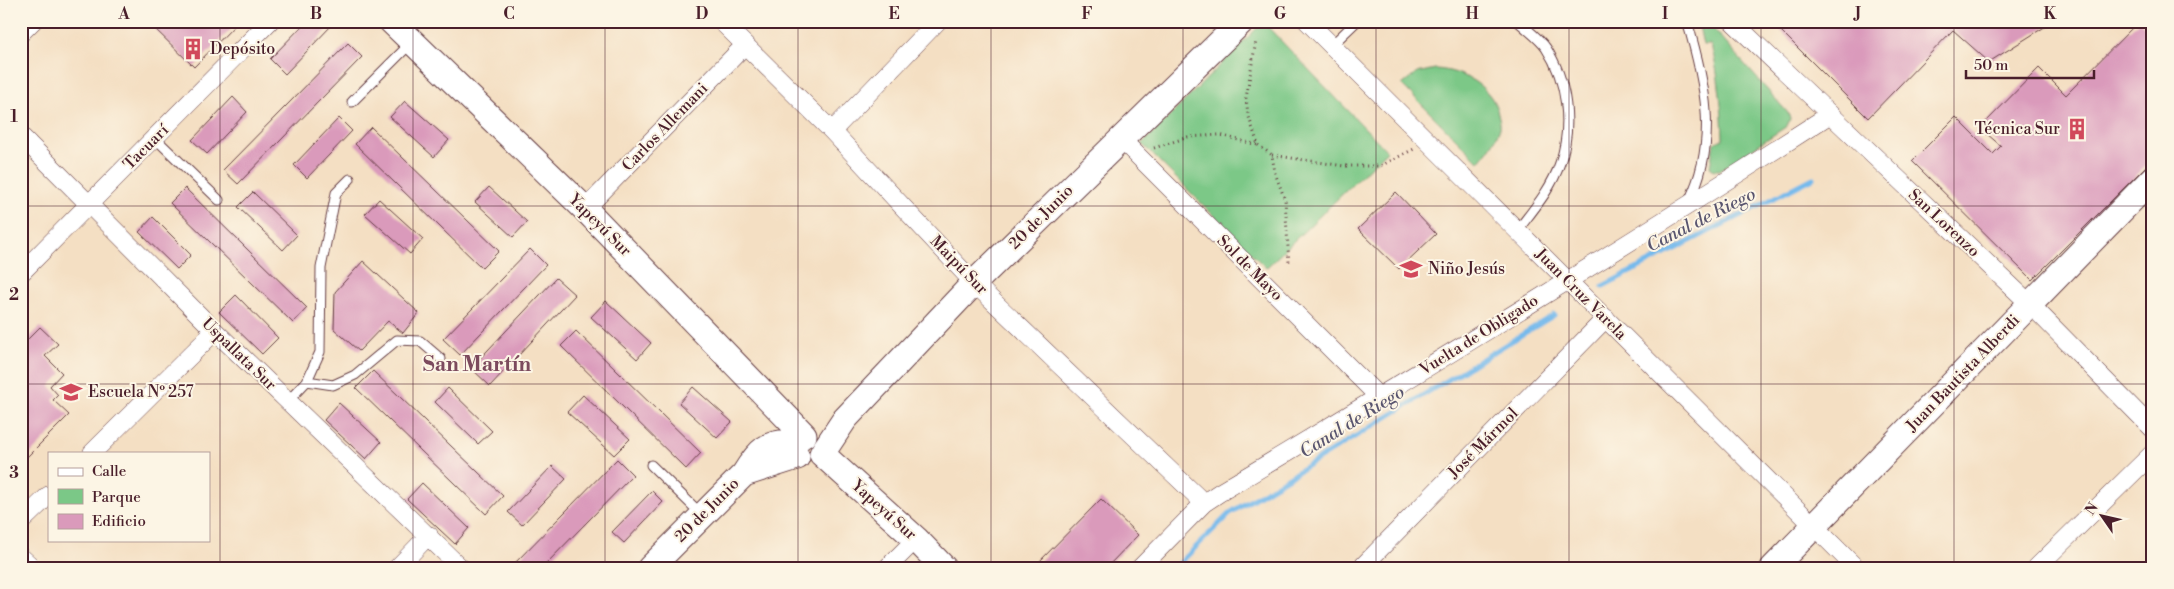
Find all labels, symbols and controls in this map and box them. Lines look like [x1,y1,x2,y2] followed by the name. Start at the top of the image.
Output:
[117,4,130,24] text: A
[310,4,322,24] text: B
[503,4,515,24] text: C
[696,4,709,24] text: D
[888,4,900,24] text: E
[1081,4,1093,24] text: F
[1274,4,1287,24] text: G
[1465,4,1479,24] text: H
[1662,4,1668,24] text: I
[1853,4,1861,24] text: J
[2044,4,2058,24] text: K
[180,36,206,62] building icon: Depósito
[210,39,275,59] place label: Depósito
[1966,48,2094,80] scale bar
[1974,56,2008,75] text: 50 m
[618,79,712,175] street label: Carlos Allemani
[10,107,18,127] text: 1
[2064,116,2090,142] building icon: Técnica Sur
[1975,119,2060,139] place label: Técnica Sur
[119,120,173,174] street label: Tacuarí
[1004,180,1078,254] street label: 20 de Junio
[1642,183,1760,257] water label: Canal de Riego
[1904,185,1984,261] street label: San Lorenzo
[564,189,636,261] street label: Yapeyú Sur
[926,231,992,299] street label: Maipú Sur
[1213,231,1287,305] street label: Sol de Mayo
[1530,243,1632,345] street label: Juan Cruz Varela
[1398,256,1424,282] school or university icon: Niño Jesús
[1428,259,1505,279] place label: Niño Jesús
[9,285,19,305] text: 2
[1415,290,1542,380] street label: Vuelta de Obligado
[1901,310,2024,436] street label: Juan Bautista Alberdi
[198,313,281,395] street label: Uspallata Sur
[423,352,531,378] district label: San Martín
[58,379,84,405] school or university icon: Escuela Nº 257
[1295,381,1409,463] water label: Canal de Riego
[88,382,194,402] place label: Escuela Nº 257
[1443,403,1523,483] street label: José Mármol
[48,452,210,542] legend
[92,462,126,481] text: Calle
[9,463,19,483] text: 3
[670,473,744,547] street label: 20 de Junio
[847,475,921,544] street label: Yapeyú Sur
[92,488,141,507] text: Parque
[2076,492,2126,542] north arrow
[2081,500,2103,519] text: N
[92,512,146,531] text: Edificio

